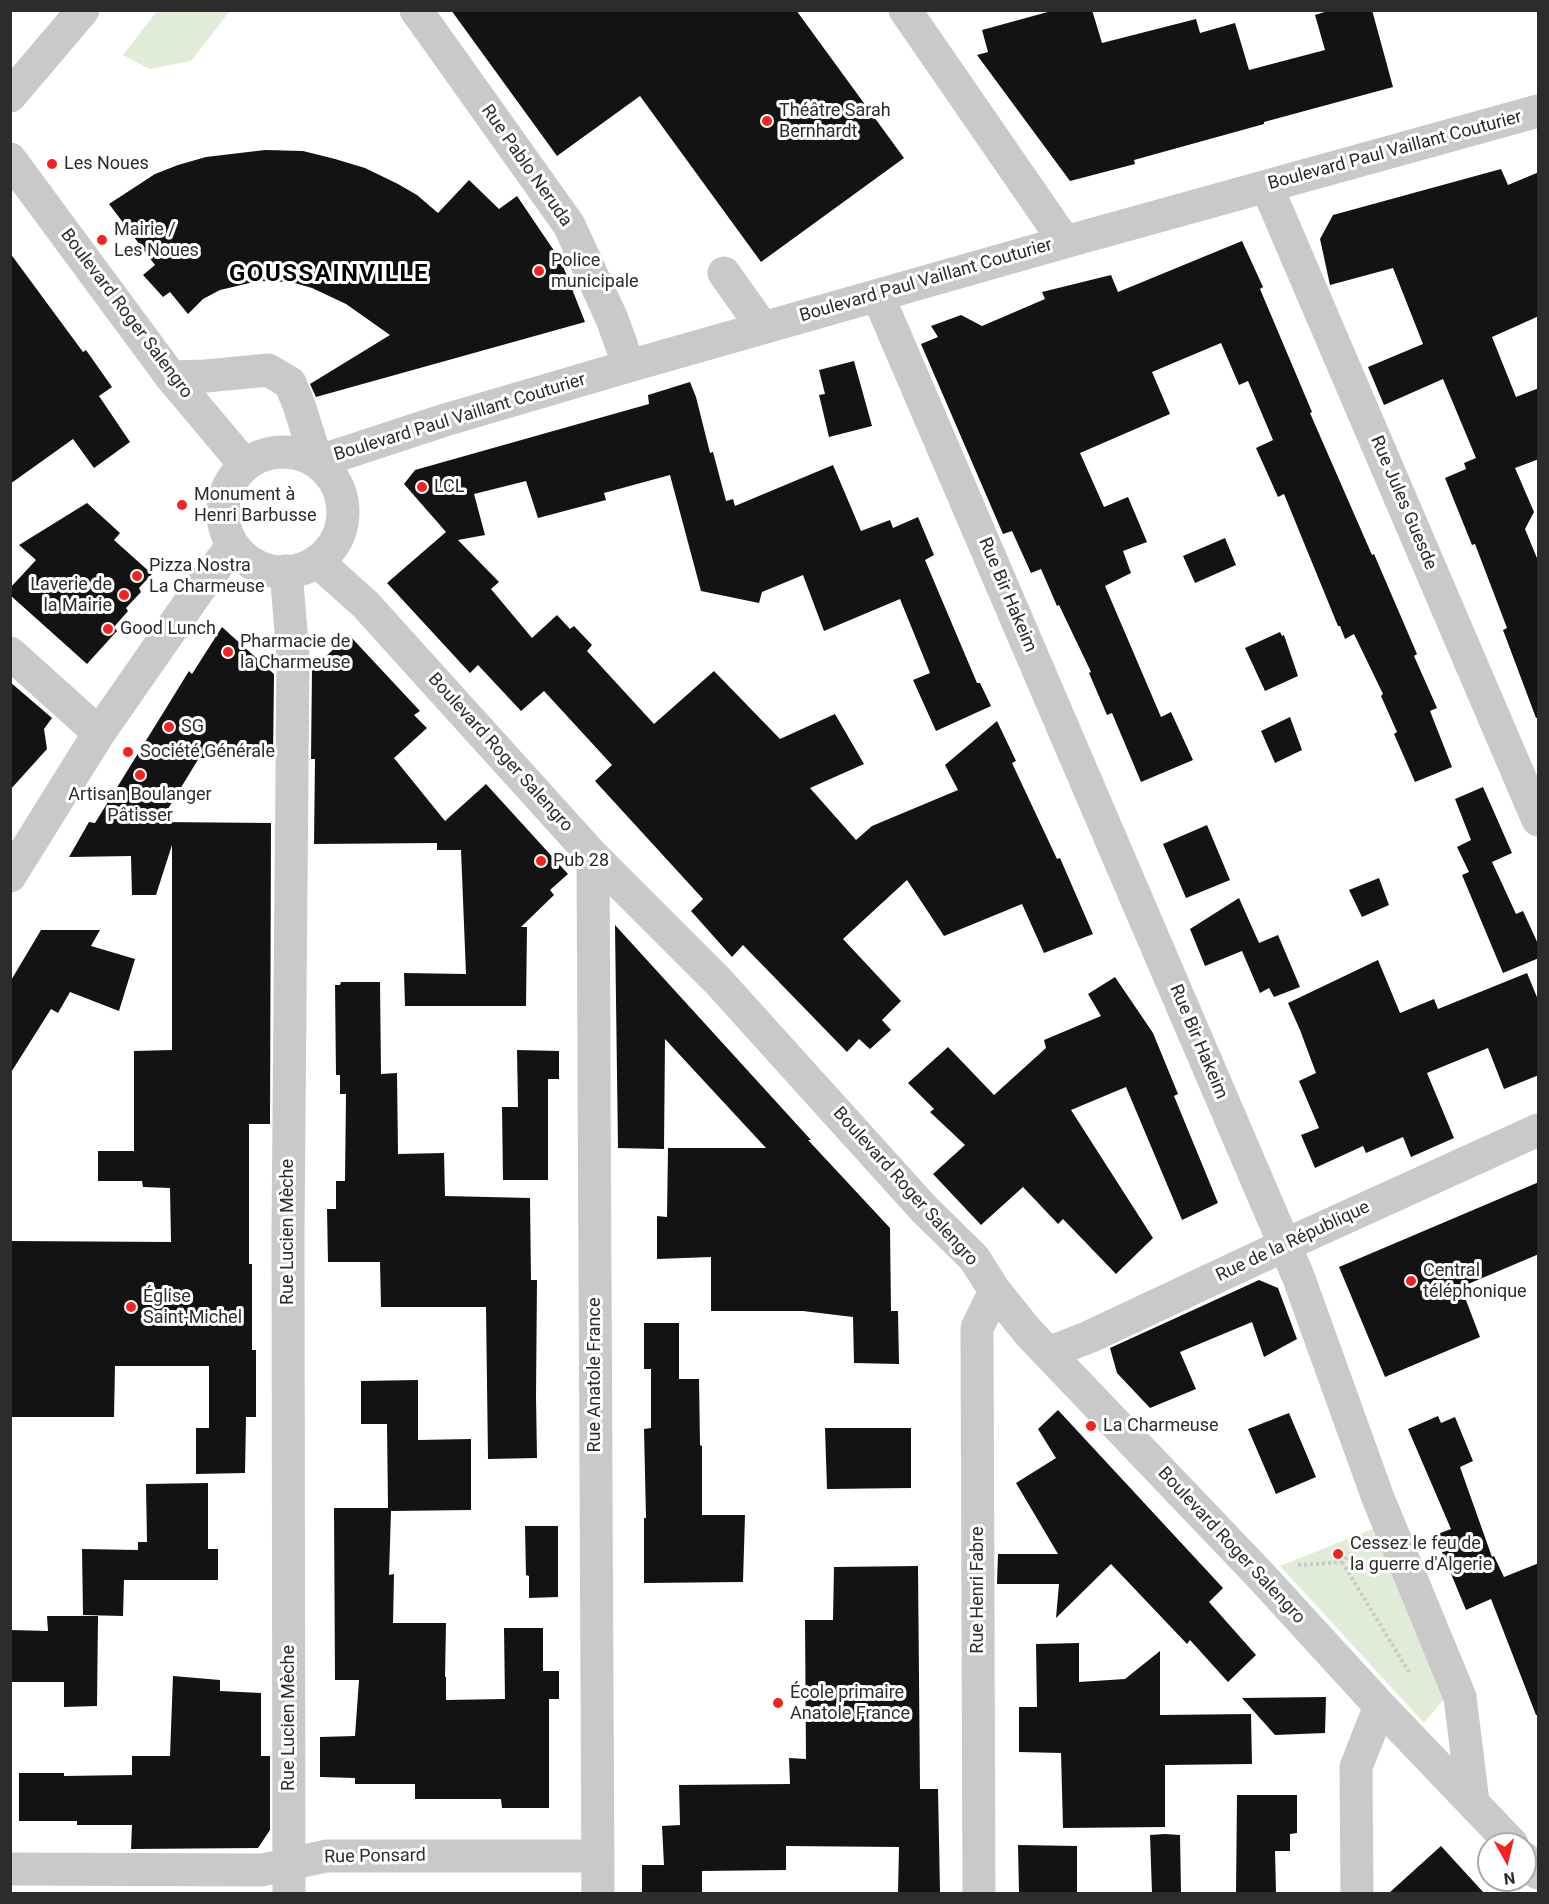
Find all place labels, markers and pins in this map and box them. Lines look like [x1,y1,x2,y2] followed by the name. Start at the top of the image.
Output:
[779,100,891,142] place label: Théâtre Sarah Bernhardt
[760,114,774,128] marker: Théâtre Sarah Bernhardt
[64,153,149,175] place label: Les Noues
[45,157,59,171] marker: Les Noues
[114,219,199,262] place label: Mairie / Les Noues
[95,233,109,247] marker: Mairie / Les Noues
[551,250,639,292] place label: Police municipale
[532,264,546,278] marker: Police municipale
[434,476,465,498] place label: LCL
[415,480,429,494] marker: LCL
[194,484,317,526] place label: Monument à Henri Barbusse
[175,498,189,512] marker: Monument à Henri Barbusse
[149,555,265,598] place label: Pizza Nostra La Charmeuse
[130,569,144,583] marker: Pizza Nostra La Charmeuse
[30,574,112,616] place label: Laverie de la Mairie
[117,588,131,602] marker: Laverie de la Mairie
[120,618,216,640] place label: Good Lunch
[101,622,115,636] marker: Good Lunch
[240,631,350,674] place label: Pharmacie de la Charmeuse
[221,645,235,659] marker: Pharmacie de la Charmeuse
[181,716,204,738] place label: SG
[162,720,176,734] marker: SG
[140,741,275,763] place label: Société Générale
[121,745,135,759] marker: Société Générale
[133,768,147,782] marker: Artisan Boulanger Pâtisser
[68,784,212,826] place label: Artisan Boulanger Pâtisser
[553,850,609,872] place label: Pub 28
[534,854,548,868] marker: Pub 28
[1423,1260,1527,1302] place label: Central téléphonique
[1404,1274,1418,1288] marker: Central téléphonique
[143,1286,242,1328] place label: Église Saint-Michel
[124,1300,138,1314] marker: Église Saint-Michel
[1103,1415,1219,1437] place label: La Charmeuse
[1084,1419,1098,1433] marker: La Charmeuse
[1350,1533,1492,1576] place label: Cessez le feu de la guerre d'Algerie
[1331,1547,1345,1561] marker: Cessez le feu de la guerre d'Algerie
[790,1682,910,1724] place label: École primaire Anatole France
[771,1696,785,1710] marker: École primaire Anatole France

